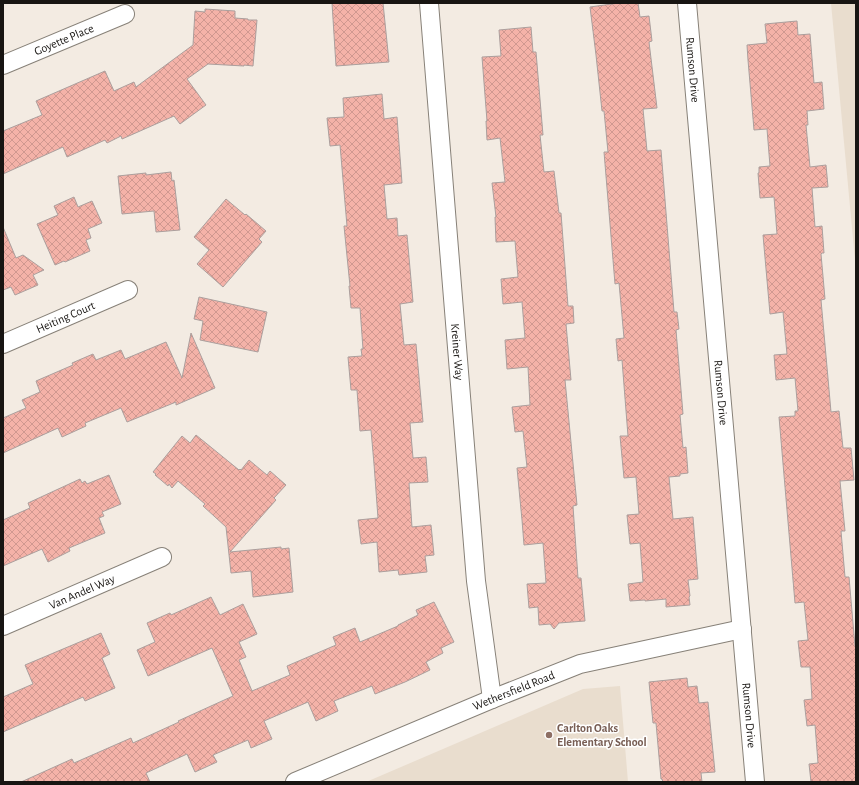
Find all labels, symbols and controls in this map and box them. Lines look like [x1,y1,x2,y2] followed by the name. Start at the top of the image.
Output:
[32,22,95,57] street label: Goyette Place
[684,37,702,103] street label: Rumson Drive
[34,299,97,335] street label: Heiting Court
[449,323,466,381] street label: Kreiner Way
[712,359,730,426] street label: Rumson Drive
[47,572,117,611] street label: Van Andel Way
[471,669,556,712] street label: Wethersfield Road
[740,682,758,748] street label: Rumson Drive
[557,722,647,749] place label: Carlton Oaks Elementary School
[544,730,554,740] marker: Carlton Oaks Elementary School

